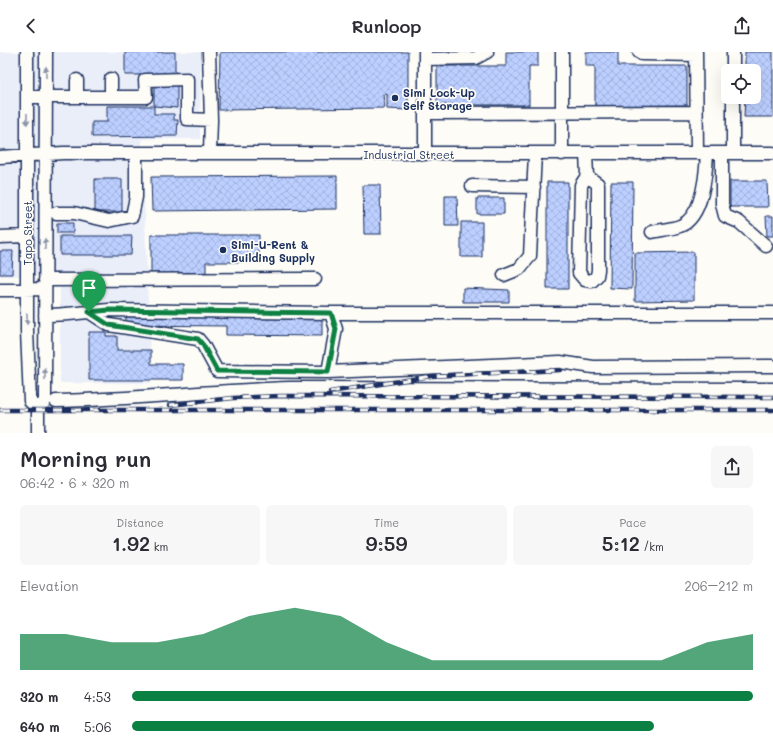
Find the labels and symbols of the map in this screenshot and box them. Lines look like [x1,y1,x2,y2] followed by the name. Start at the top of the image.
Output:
[43,65,49,78] one-way arrow
[403,85,475,113] place label: Simi Lock-Up Self Storage
[390,93,400,103] marker: Simi Lock-Up Self Storage
[24,113,30,126] one-way arrow
[363,147,455,162] street label: Industrial Street
[20,200,35,265] street label: Tapo Street
[42,237,48,250] one-way arrow
[231,237,315,265] place label: Simi-U-Rent & Building Supply
[218,245,228,255] marker: Simi-U-Rent & Building Supply
[72,271,106,312] pin
[24,313,30,326] one-way arrow
[42,367,48,380] one-way arrow

